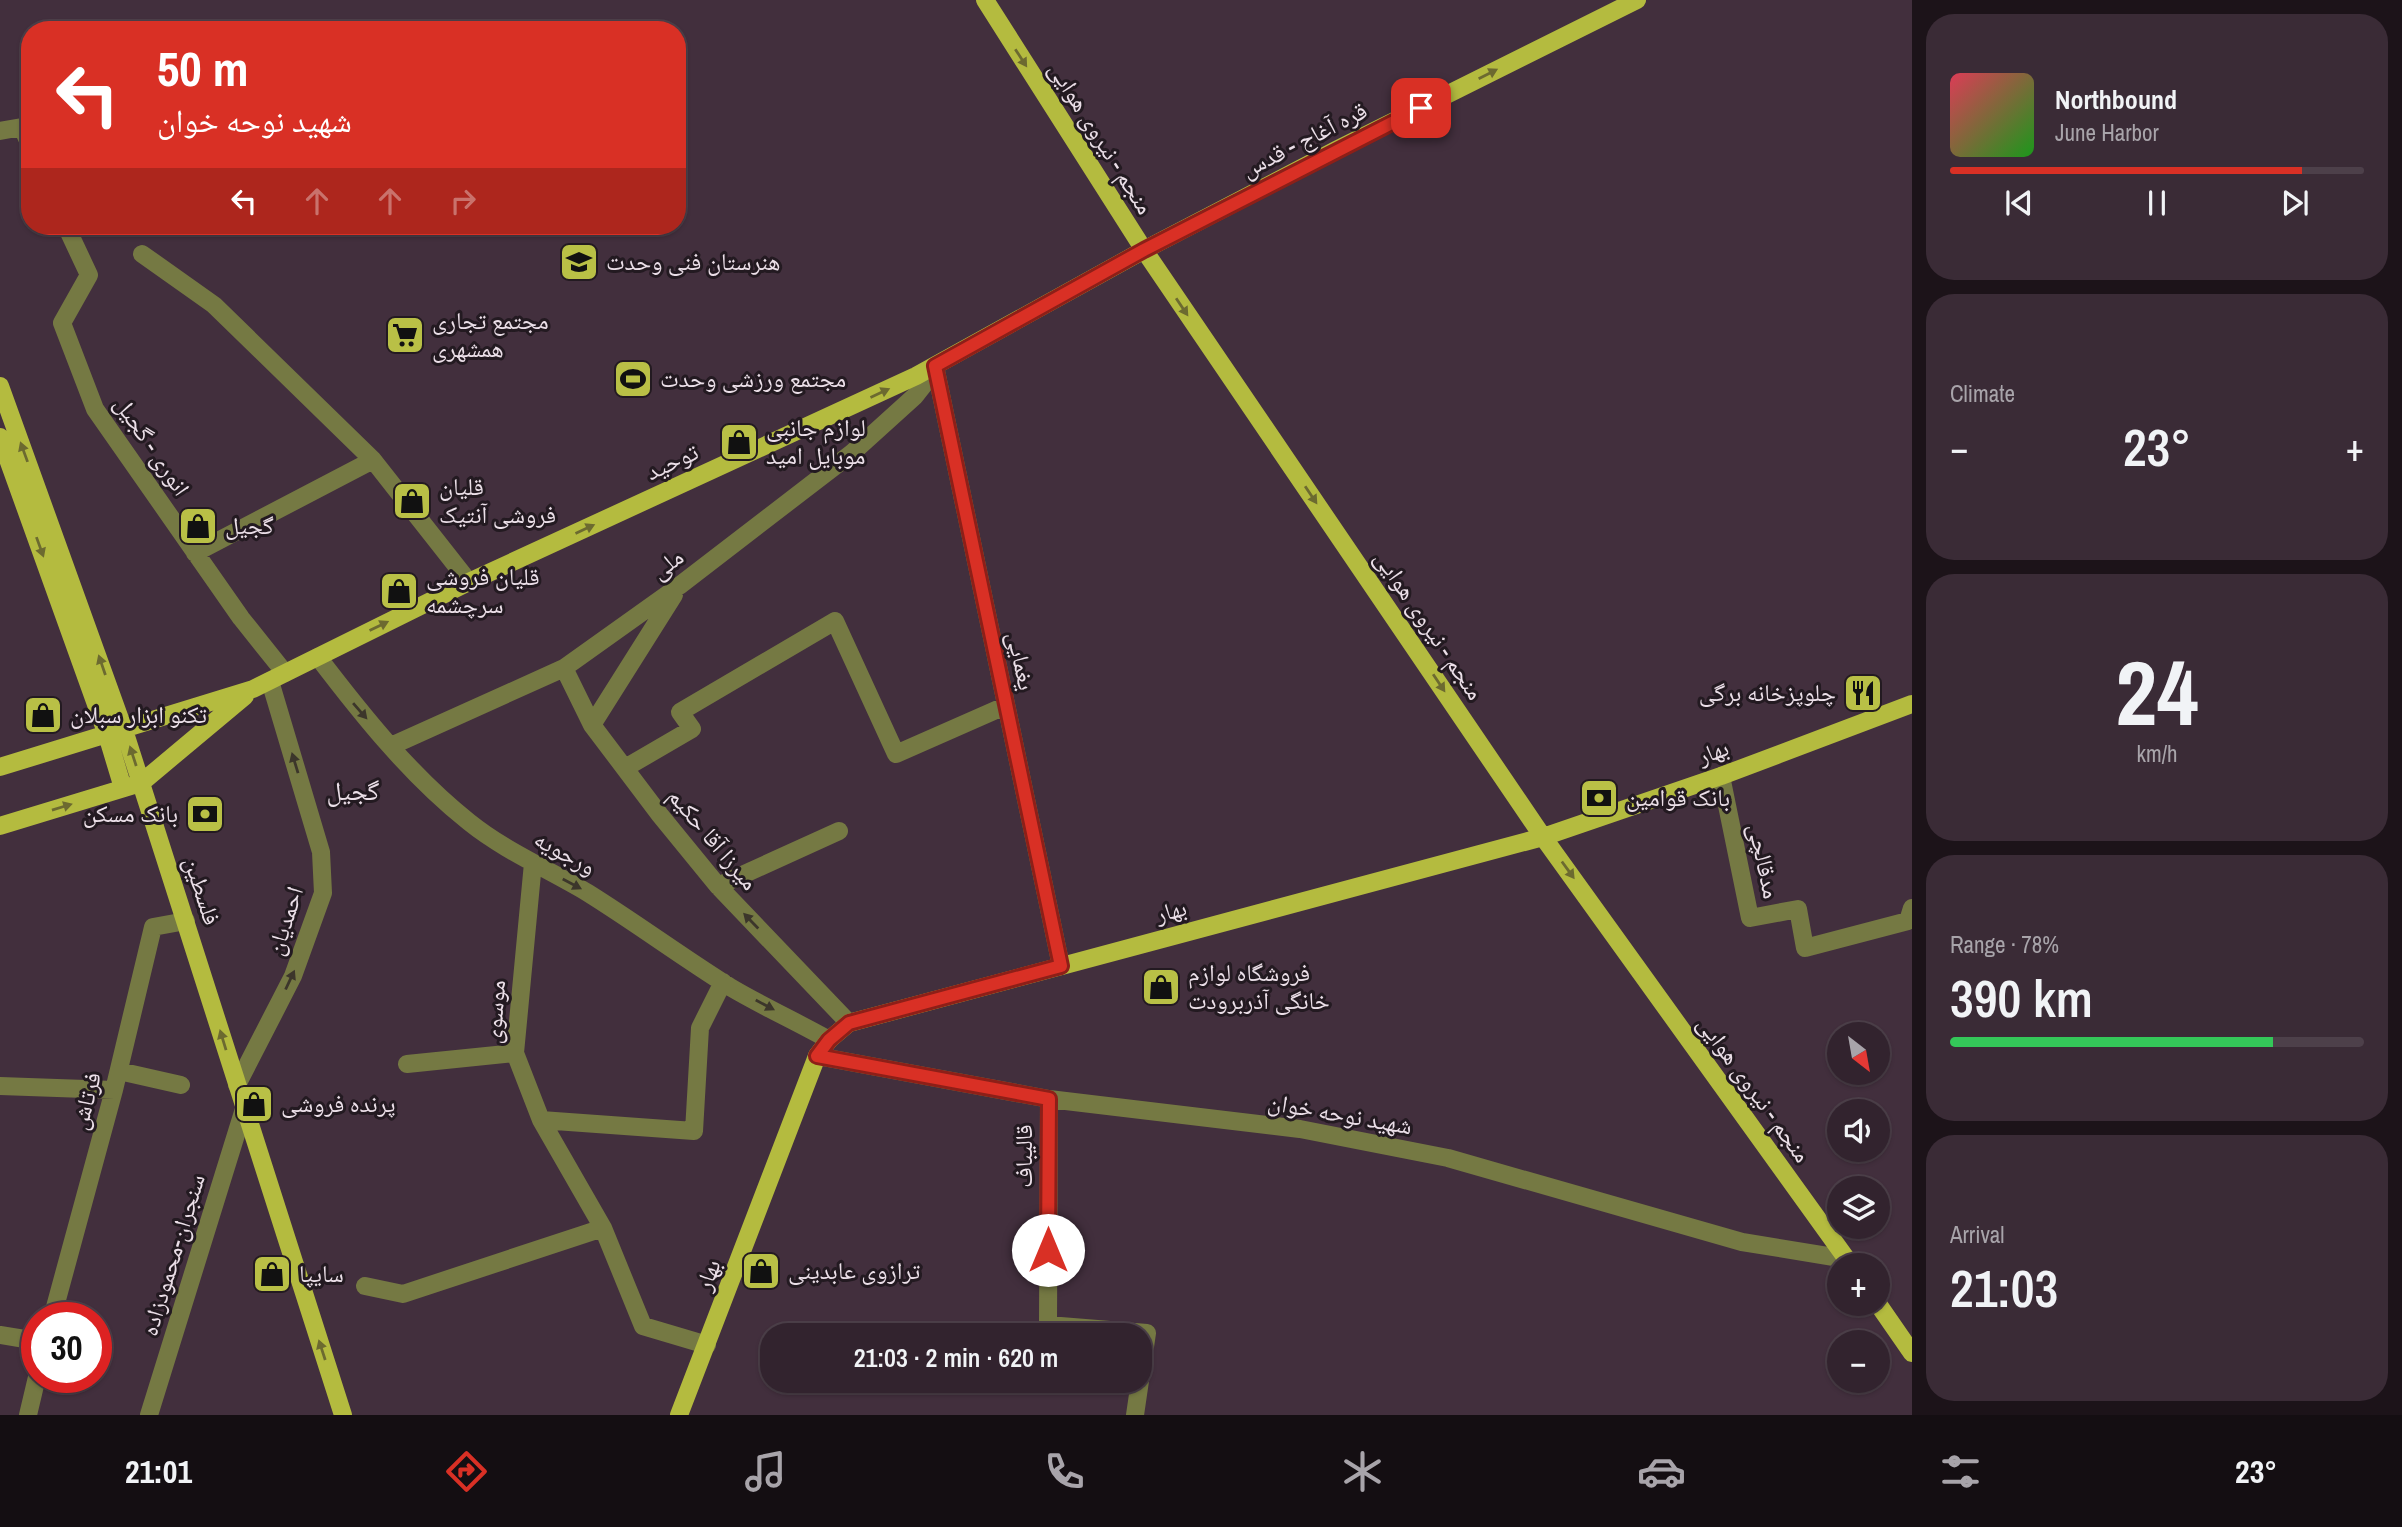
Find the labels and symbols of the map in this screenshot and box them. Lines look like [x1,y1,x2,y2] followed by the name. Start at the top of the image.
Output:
[1015,48,1028,67] one-way arrow
[1041,55,1162,220] street label: منجم - نیروی هوایی
[1478,69,1498,80] one-way arrow
[1391,78,1451,138] pin
[1235,94,1372,185] street label: قره آغاج - قدس
[558,241,600,283] school or university icon: هنرستان فنی وحدت
[606,245,780,277] place label: هنرستان فنی وحدت
[1176,297,1189,317] one-way arrow
[432,304,549,364] place label: مجتمع تجاری همشهری
[384,314,426,356] supermarket icon: مجتمع تجاری همشهری
[612,358,654,400] sports icon: مجتمع ورزشی وحدت
[660,362,846,394] place label: مجتمع ورزشی وحدت
[870,387,891,398] one-way arrow
[108,389,198,502] street label: انوری - گجیل
[766,411,866,471] place label: لوازم جانبی موبایل امید
[718,421,760,463] shop icon: لوازم جانبی موبایل امید
[640,435,703,487] street label: توحید
[18,441,29,462] one-way arrow
[439,470,556,530] place label: قلیان فروشی آنتیک
[391,480,433,522] shop icon: قلیان فروشی آنتیک
[1304,486,1318,504] one-way arrow
[177,505,219,547] shop icon: گجیل
[225,509,274,541] place label: گجیل
[574,523,595,534] one-way arrow
[35,537,46,558] one-way arrow
[643,540,689,586] street label: ملی
[1367,543,1492,706] street label: منجم - نیروی هوایی
[426,560,540,620] place label: قلیان فروشی سرچشمه
[378,570,420,612] shop icon: قلیان فروشی سرچشمه
[369,621,389,632] one-way arrow
[1000,629,1044,693] street label: یغمایی
[96,655,107,676] one-way arrow
[1842,672,1884,714] restaurant icon: چلوپزخانه برگی
[1432,674,1446,692] one-way arrow
[1699,676,1836,708] place label: چلوپزخانه برگی
[22,694,64,736] shop icon: تکنو ابزار سبلان
[70,698,207,730] place label: تکنو ابزار سبلان
[352,702,367,719] one-way arrow
[1692,731,1733,772] street label: بهار
[127,746,138,767] one-way arrow
[289,752,299,773] one-way arrow
[327,773,380,808] district label: گجیل
[1578,777,1620,819] bank icon: بانک قوامین
[661,780,766,897] street label: میرزا آقا حکیم
[1626,781,1730,813] place label: بانک قوامین
[184,793,226,835] bank icon: بانک مسکن
[83,797,178,829] place label: بانک مسکن
[51,802,72,812] one-way arrow
[1741,820,1789,901] street label: مدقالچی
[529,822,602,882] street label: ورجویه
[177,853,229,929] street label: فلسطین
[1560,861,1574,879] one-way arrow
[562,879,582,890] one-way arrow
[258,882,310,959] street label: احمدیان
[1151,891,1190,930] street label: بهار
[743,912,759,930] one-way arrow
[1188,956,1330,1016] place label: فروشگاه لوازم خانگی آذربرودت
[1140,966,1182,1008] shop icon: فروشگاه لوازم خانگی آذربرودت
[285,970,296,991] one-way arrow
[476,979,512,1045] street label: موسوی
[755,999,774,1011] one-way arrow
[1690,1008,1819,1169] street label: منجم - نیروی هوایی
[1827,1022,1890,1085] north arrow
[217,1029,227,1050] one-way arrow
[62,1068,108,1133] street label: فرتاش
[233,1083,275,1125] shop icon: پرنده فروشی
[1265,1085,1415,1141] street label: شهید نوحه خوان
[281,1087,395,1119] place label: پرنده فروشی
[1007,1124,1039,1188] street label: قالیباف
[132,1170,212,1339] street label: سنجران-محمودزاده
[1011,1213,1085,1287] position arrow
[740,1250,782,1292] shop icon: ترازوی عابدینی
[251,1253,293,1295] shop icon: سایپا
[686,1254,728,1296] street label: بهار
[788,1254,920,1286] place label: ترازوی عابدینی
[299,1257,344,1289] place label: سایپا
[21,1302,112,1393] speed limit sign: 30
[316,1339,327,1360] one-way arrow

